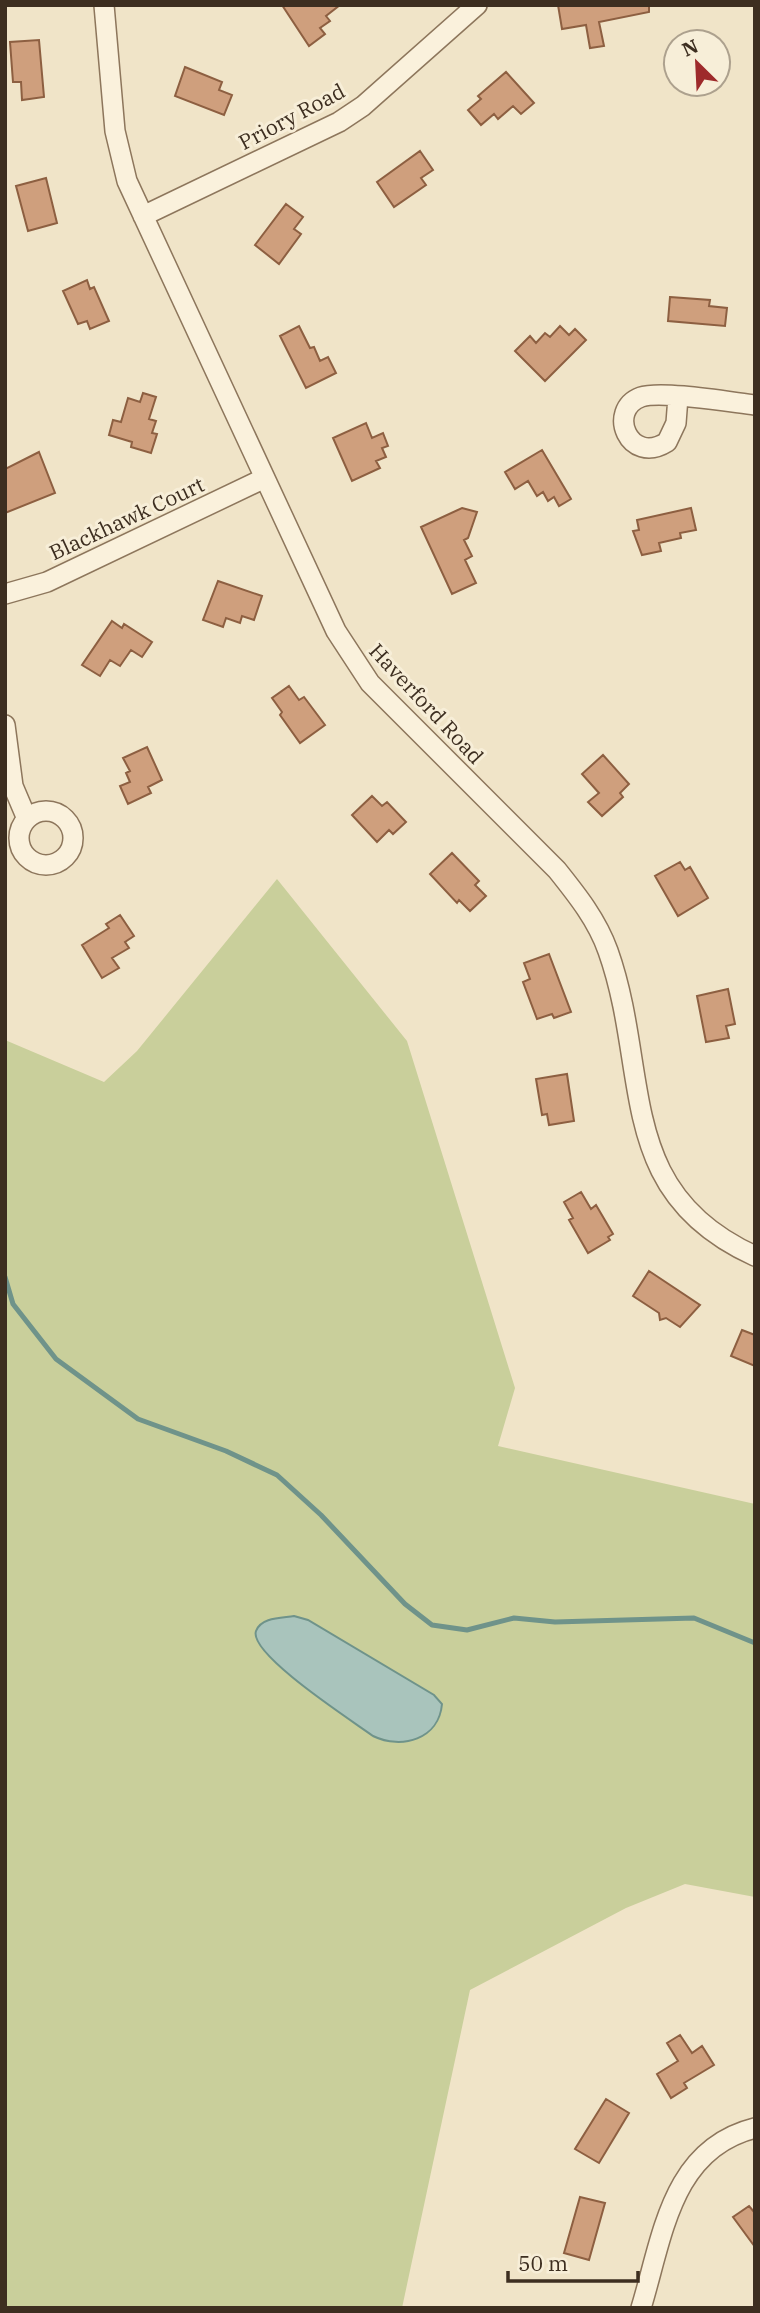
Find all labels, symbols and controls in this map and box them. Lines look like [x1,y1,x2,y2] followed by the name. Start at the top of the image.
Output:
[662,28,732,98] north arrow
[678,33,702,61] text: N
[233,76,350,156] street label: Priory Road
[45,470,209,566] street label: Blackhawk Court
[363,637,490,770] street label: Haverford Road
[508,2240,638,2284] scale bar
[518,2249,568,2277] text: 50 m

